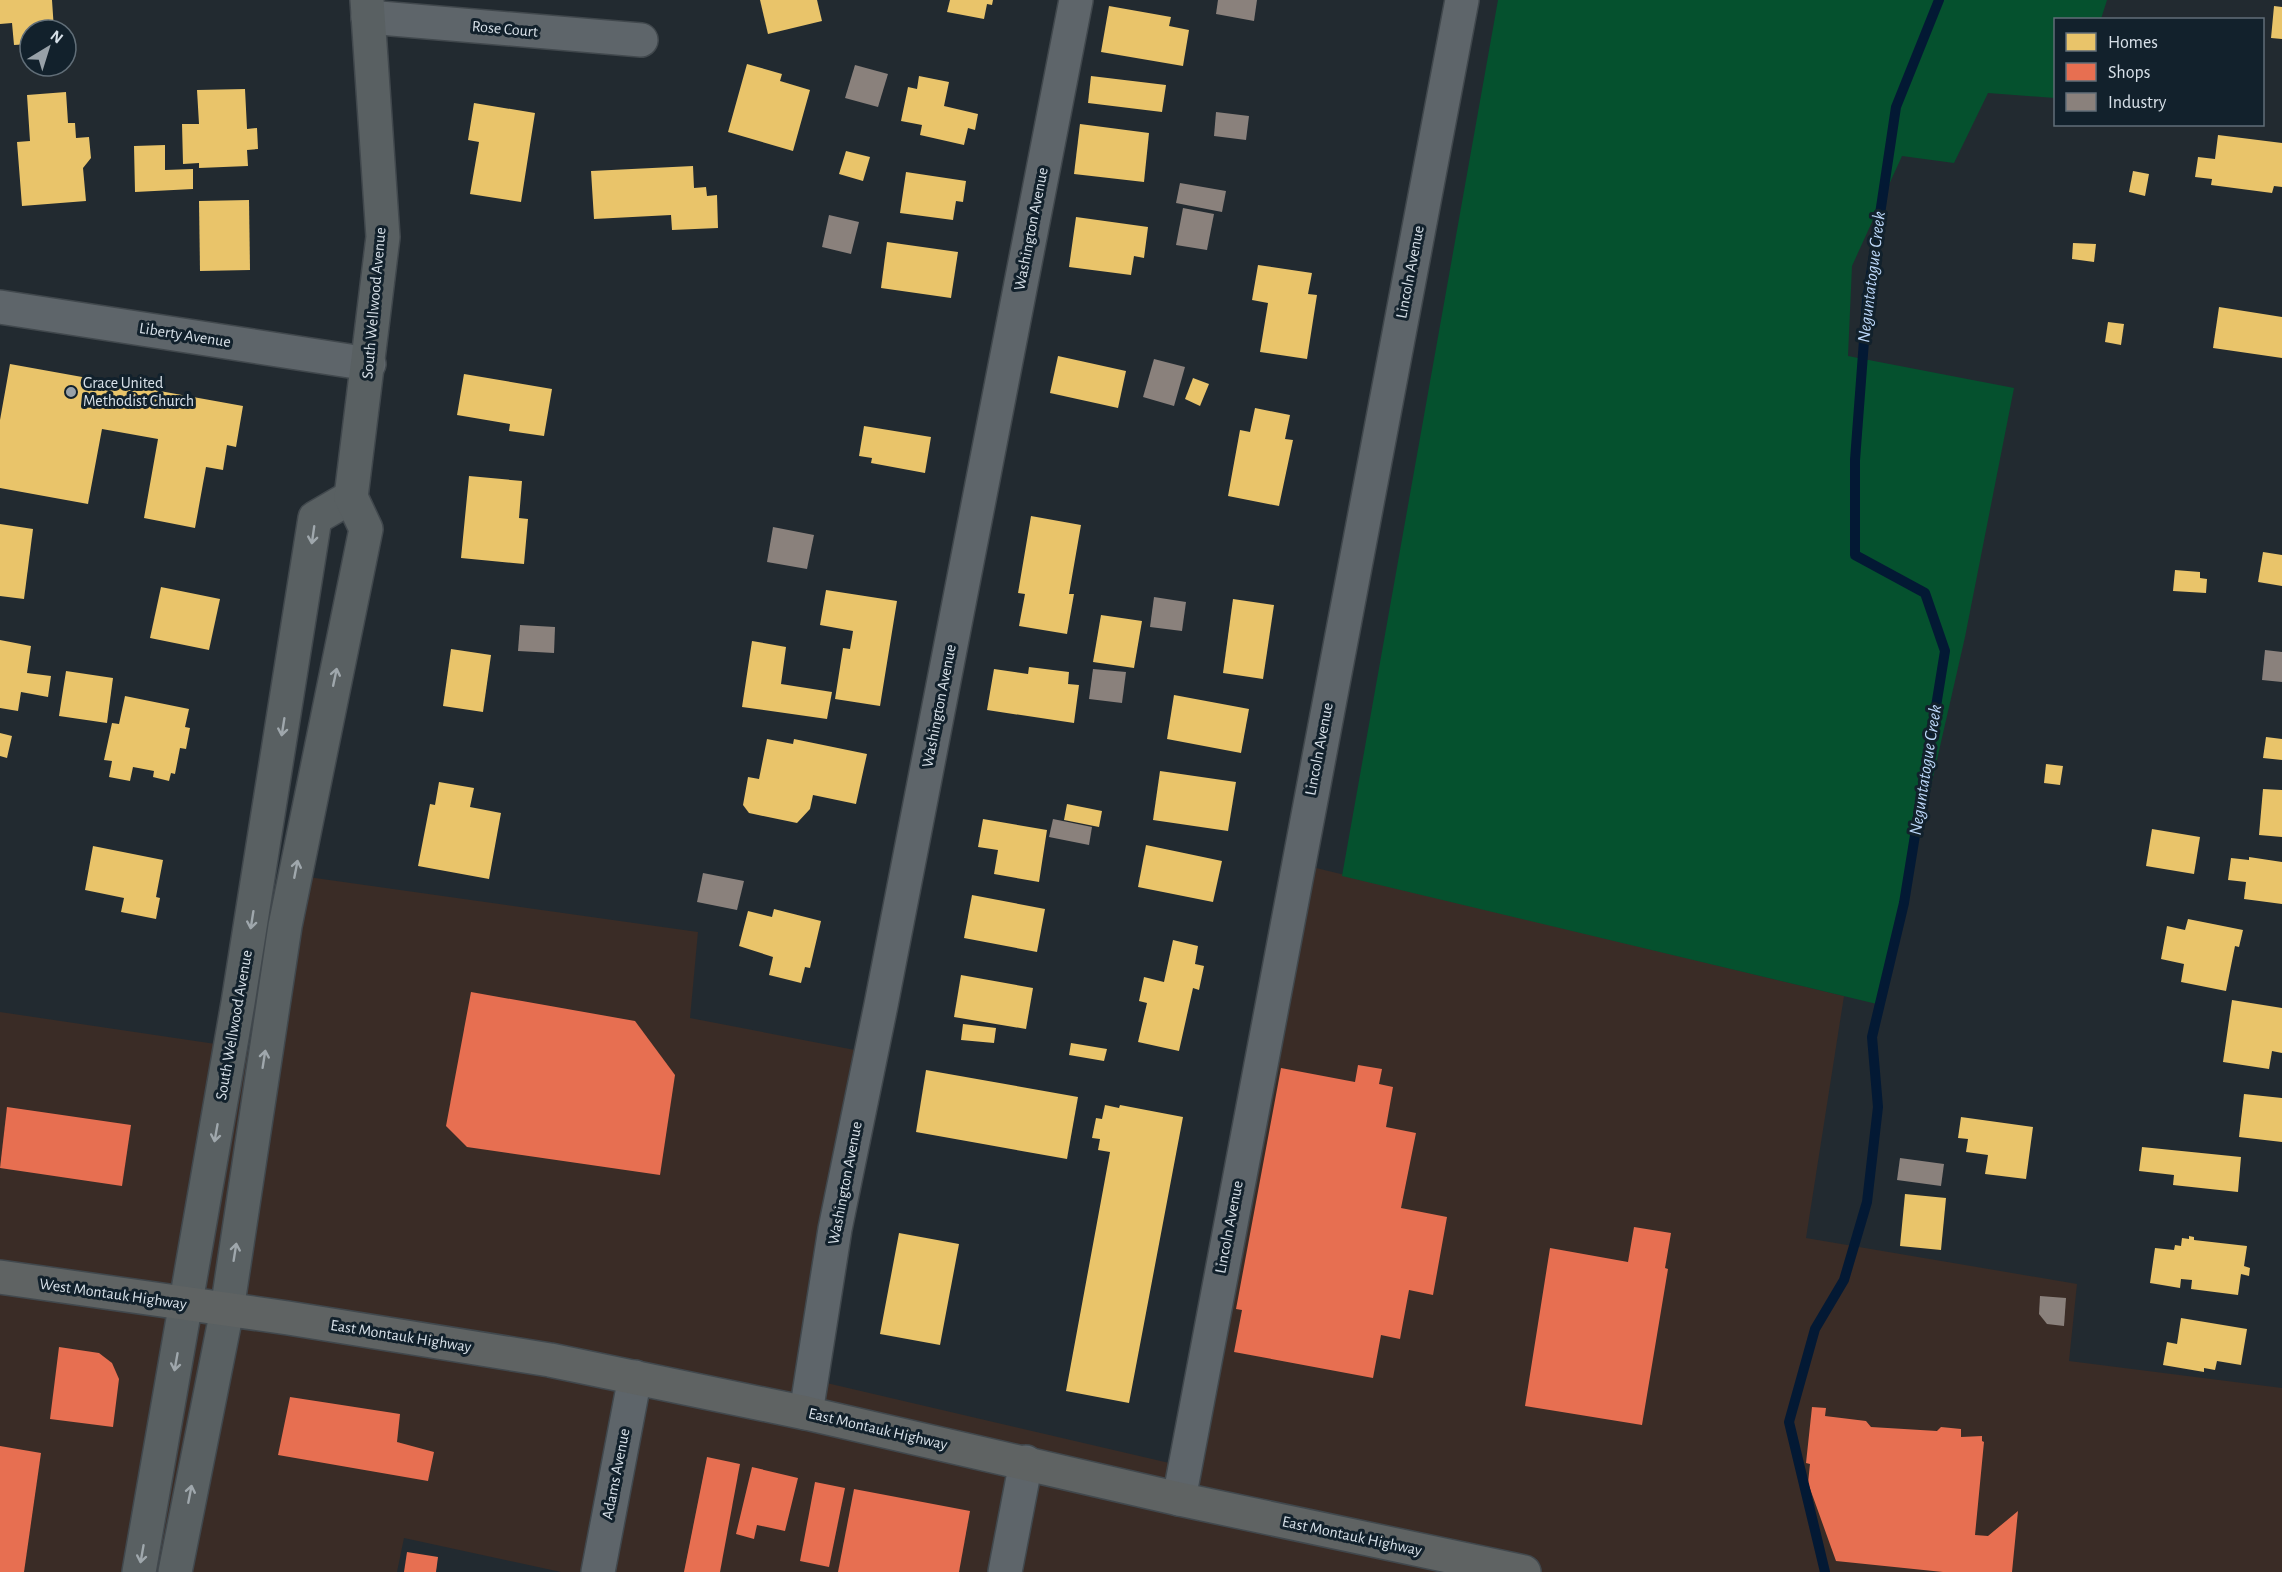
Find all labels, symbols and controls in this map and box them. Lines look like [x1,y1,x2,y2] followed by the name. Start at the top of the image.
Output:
[18,18,78,78] north arrow
[471,18,539,40] street label: Rose Court
[2054,18,2264,126] legend
[47,27,66,47] text: N
[2108,34,2158,52] text: Homes
[2108,64,2150,82] text: Shops
[2108,94,2167,112] text: Industry
[1011,166,1051,292] street label: Washington Avenue
[1855,210,1889,344] water label: Neguntatogue Creek
[1393,224,1427,320] street label: Lincoln Avenue
[359,227,389,379] street label: South Wellwood Avenue
[138,320,232,351] street label: Liberty Avenue
[83,375,194,409] place label: Grace United Methodist Church
[64,385,78,399] marker: Grace United Methodist Church
[307,524,318,544] one-way arrow
[919,643,959,769] street label: Washington Avenue
[330,668,341,688] one-way arrow
[1302,701,1336,797] street label: Lincoln Avenue
[1907,703,1945,837] water label: Neguntatogue Creek
[277,717,288,737] one-way arrow
[291,859,302,879] one-way arrow
[246,909,257,929] one-way arrow
[213,949,255,1101] street label: South Wellwood Avenue
[259,1050,270,1069] one-way arrow
[825,1120,865,1246] street label: Washington Avenue
[210,1122,221,1142] one-way arrow
[1212,1179,1246,1275] street label: Lincoln Avenue
[230,1243,241,1262] one-way arrow
[38,1276,188,1313] street label: West Montauk Highway
[329,1317,473,1356] street label: East Montauk Highway
[170,1351,181,1371] one-way arrow
[807,1405,949,1454] street label: East Montauk Highway
[599,1427,633,1521] street label: Adams Avenue
[185,1485,196,1504] one-way arrow
[1280,1513,1424,1560] street label: East Montauk Highway
[137,1543,148,1563] one-way arrow

